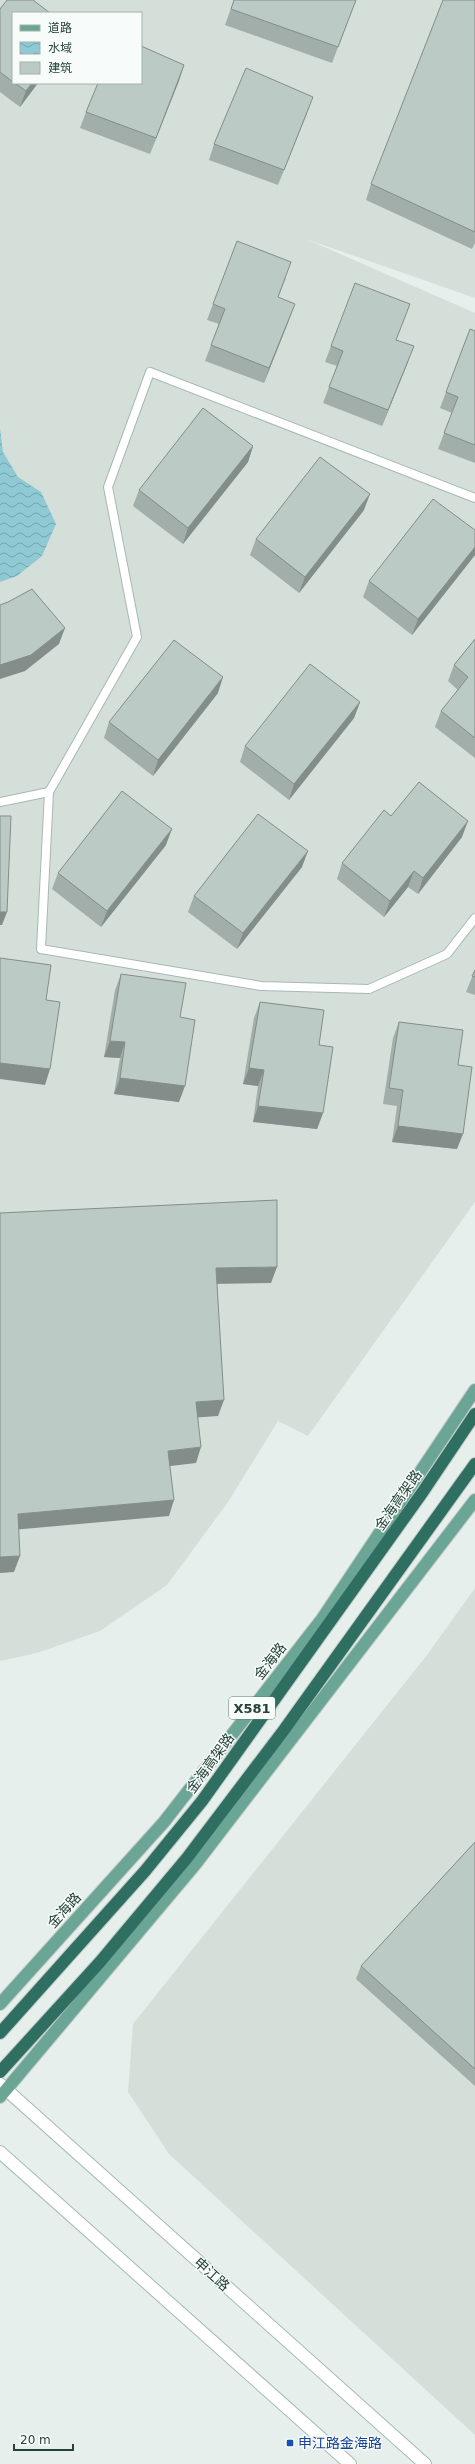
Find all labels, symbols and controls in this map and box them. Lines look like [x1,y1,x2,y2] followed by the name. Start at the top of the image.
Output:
[12,12,142,84] legend
[48,21,72,35] text: 道路
[48,41,72,55] text: 水域
[48,61,72,75] text: 建筑
[371,1467,425,1533] street label: 金海高架路
[251,1640,289,1682] street label: 金海路
[229,1697,275,1719] road number: X581
[183,1730,237,1796] street label: 金海高架路
[44,1889,84,1931] street label: 金海路
[191,2254,233,2294] street label: 申江路
[14,2426,73,2452] scale bar
[20,2433,51,2447] text: 20 m
[298,2435,382,2451] place label: 申江路金海路
[285,2438,295,2448] marker: 申江路金海路

